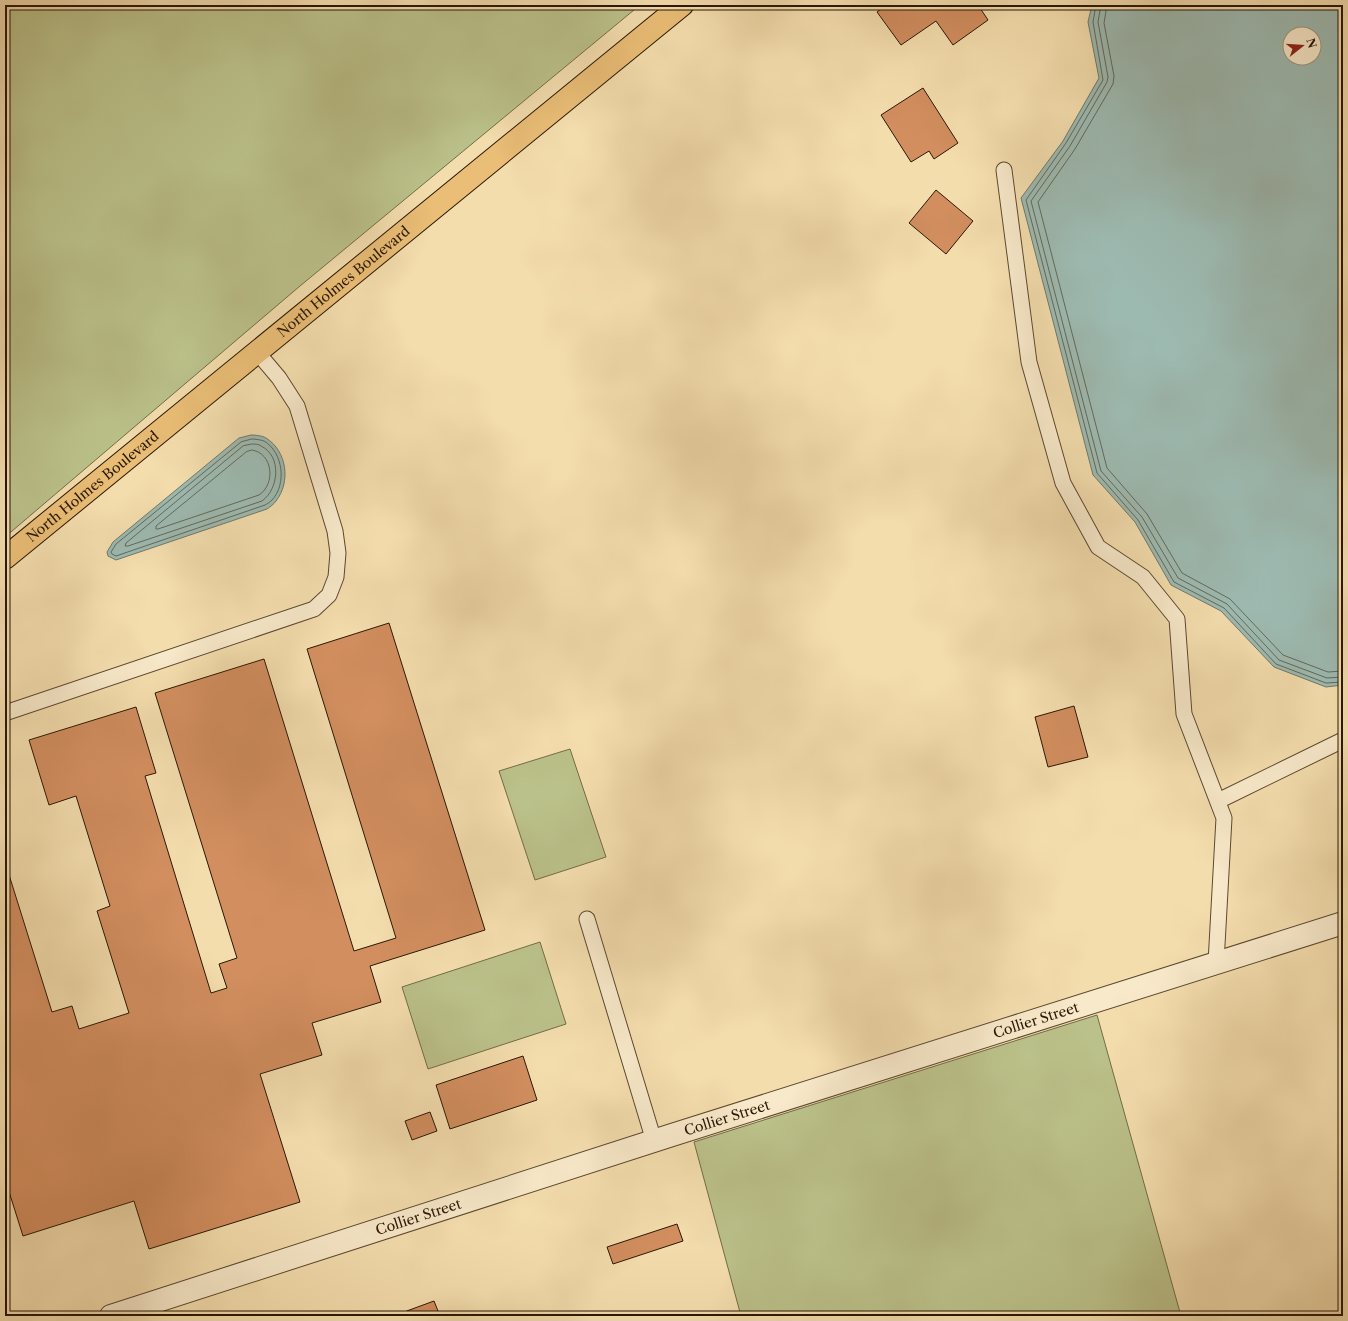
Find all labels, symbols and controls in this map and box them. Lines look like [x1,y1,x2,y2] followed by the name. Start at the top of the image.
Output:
[1282,26,1322,66] north arrow
[1303,36,1320,50] text: N
[273,222,414,341] street label: North Holmes Boulevard
[23,427,163,546] street label: North Holmes Boulevard
[991,998,1081,1042] street label: Collier Street
[682,1096,772,1140] street label: Collier Street
[373,1195,464,1239] street label: Collier Street

